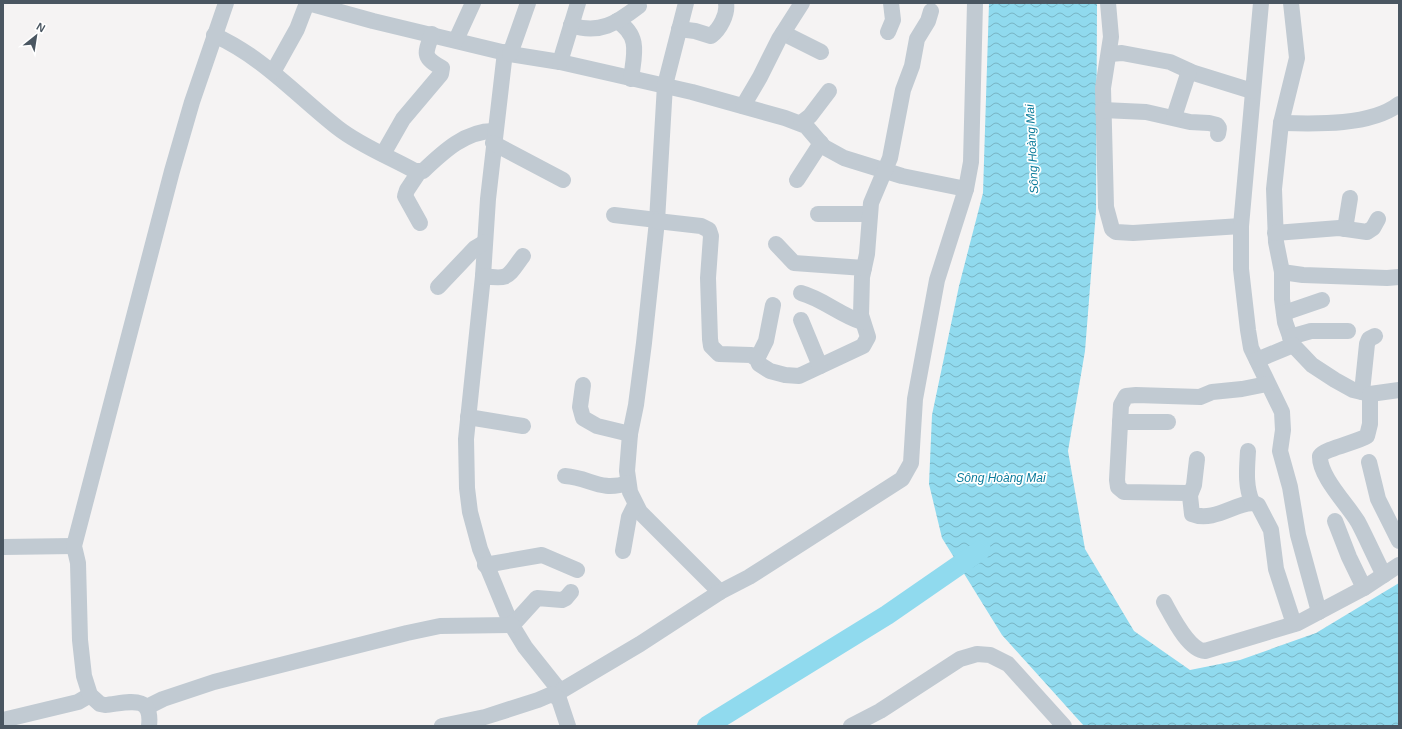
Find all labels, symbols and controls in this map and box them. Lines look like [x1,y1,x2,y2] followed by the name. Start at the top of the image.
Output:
[16,16,56,56] north arrow
[35,20,47,35] text: N
[1023,104,1041,194] water label: Sông Hoàng Mai
[956,471,1046,485] water label: Sông Hoàng Mai

